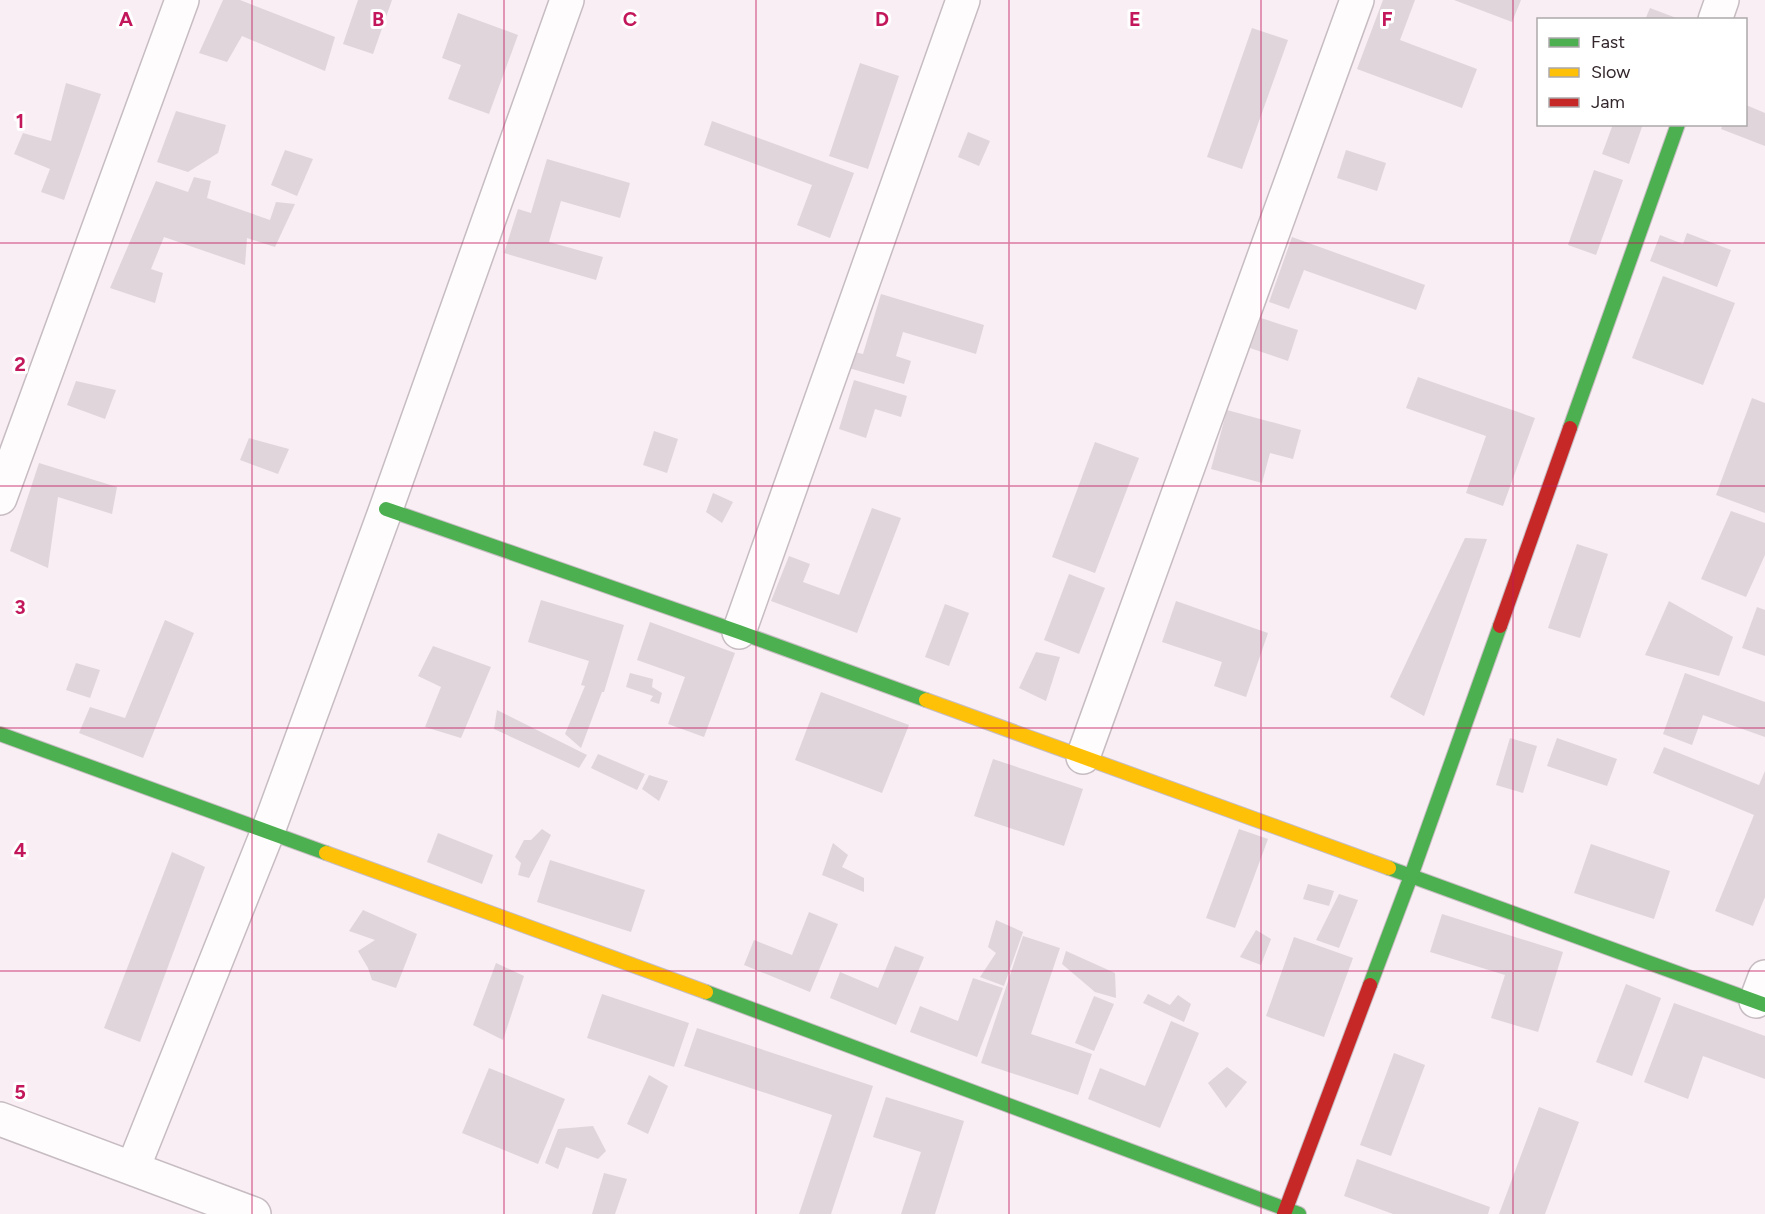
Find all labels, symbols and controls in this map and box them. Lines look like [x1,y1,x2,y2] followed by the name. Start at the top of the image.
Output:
[119,7,134,31] text: A
[372,7,384,31] text: B
[623,7,637,31] text: C
[875,7,889,31] text: D
[1129,7,1141,31] text: E
[1381,7,1393,31] text: F
[1537,18,1747,126] legend
[1591,31,1625,53] text: Fast
[1591,61,1630,83] text: Slow
[1591,91,1625,113] text: Jam
[16,109,24,133] text: 1
[14,352,26,376] text: 2
[14,595,26,619] text: 3
[14,838,27,862] text: 4
[14,1080,26,1104] text: 5

